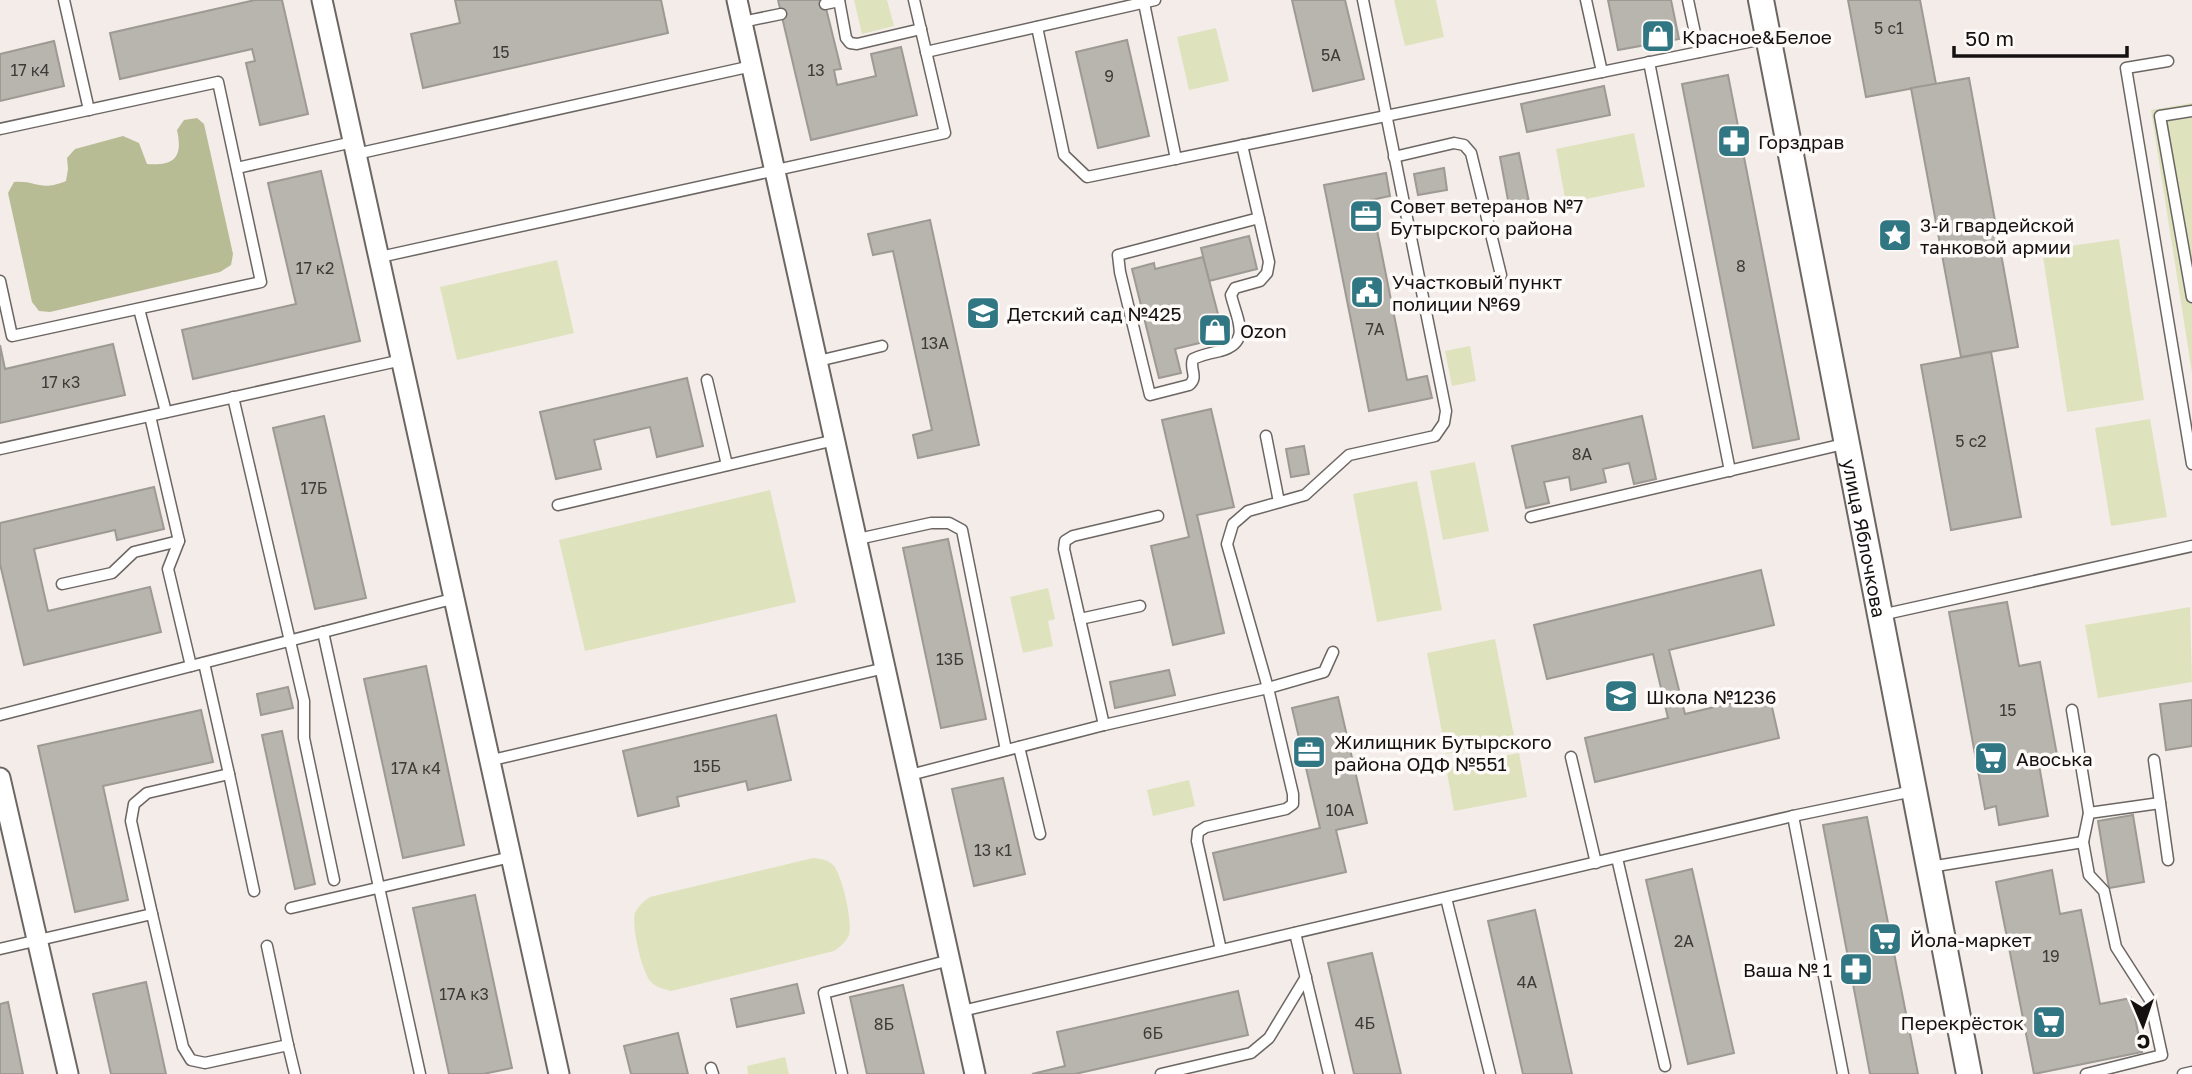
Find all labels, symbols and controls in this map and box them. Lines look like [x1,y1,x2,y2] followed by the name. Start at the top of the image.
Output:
[1954,14,2127,58] scale bar
[1639,17,1677,55] shop icon: Красное&Белое
[1874,18,1904,38] house number: 5 с1
[1682,25,1832,48] place label: Красное&Белое
[1965,25,2014,51] text: 50 m
[492,42,510,62] house number: 15
[1321,45,1341,65] house number: 5А
[10,60,50,80] house number: 17 к4
[807,60,825,80] house number: 13
[1104,66,1114,86] house number: 9
[1715,122,1753,160] pharmacy icon: Горздрав
[1758,130,1844,153] place label: Горздрав
[1390,194,1583,239] place label: Совет ветеранов №7 Бутырского района
[1347,197,1385,235] office icon: Совет ветеранов №7 Бутырского района
[1920,213,2074,258] place label: 3-й гвардейской танковой армии
[1876,216,1914,254] place icon: 3-й гвардейской танковой армии
[1736,256,1746,276] house number: 8
[296,258,334,278] house number: 17 к2
[1392,270,1562,315] place label: Участковый пункт полиции №69
[1348,273,1386,311] public building icon: Участковый пункт полиции №69
[964,294,1002,332] school or university icon: Детский сад №425
[1007,302,1182,325] place label: Детский сад №425
[1196,311,1234,349] shop icon: Ozon
[1240,319,1287,342] place label: Ozon
[1365,319,1385,339] house number: 7А
[921,333,949,353] house number: 13А
[42,372,80,392] house number: 17 к3
[1955,431,1987,451] house number: 5 с2
[1572,444,1593,464] house number: 8А
[1839,457,1892,619] street label: улица Яблочкова
[301,478,327,498] house number: 17Б
[936,649,964,669] house number: 13Б
[1602,677,1640,715] school or university icon: Школа №1236
[1646,685,1776,708] place label: Школа №1236
[1999,700,2017,720] house number: 15
[1334,730,1552,775] place label: Жилищник Бутырского района ОДФ №551
[1290,733,1328,771] office icon: Жилищник Бутырского района ОДФ №551
[1972,739,2010,777] supermarket icon: Авоська
[2016,747,2093,770] place label: Авоська
[693,756,721,776] house number: 15Б
[391,758,441,778] house number: 17А к4
[1326,800,1354,820] house number: 10А
[974,840,1012,860] house number: 13 к1
[1866,920,1904,958] supermarket icon: Йола-маркет
[1910,928,2032,951] place label: Йола-маркет
[1674,931,1694,951] house number: 2А
[2042,946,2060,966] house number: 19
[1837,950,1875,988] pharmacy icon: Ваша № 1
[1743,958,1832,981] place label: Ваша № 1
[1517,972,1538,992] house number: 4А
[439,984,489,1004] house number: 17А к3
[2108,990,2178,1060] north arrow
[2030,1003,2068,1041] supermarket icon: Перекрёсток
[1901,1011,2024,1034] place label: Перекрёсток
[1355,1013,1375,1033] house number: 4Б
[874,1014,894,1034] house number: 8Б
[1143,1023,1163,1043] house number: 6Б
[2136,1031,2151,1054] text: С

